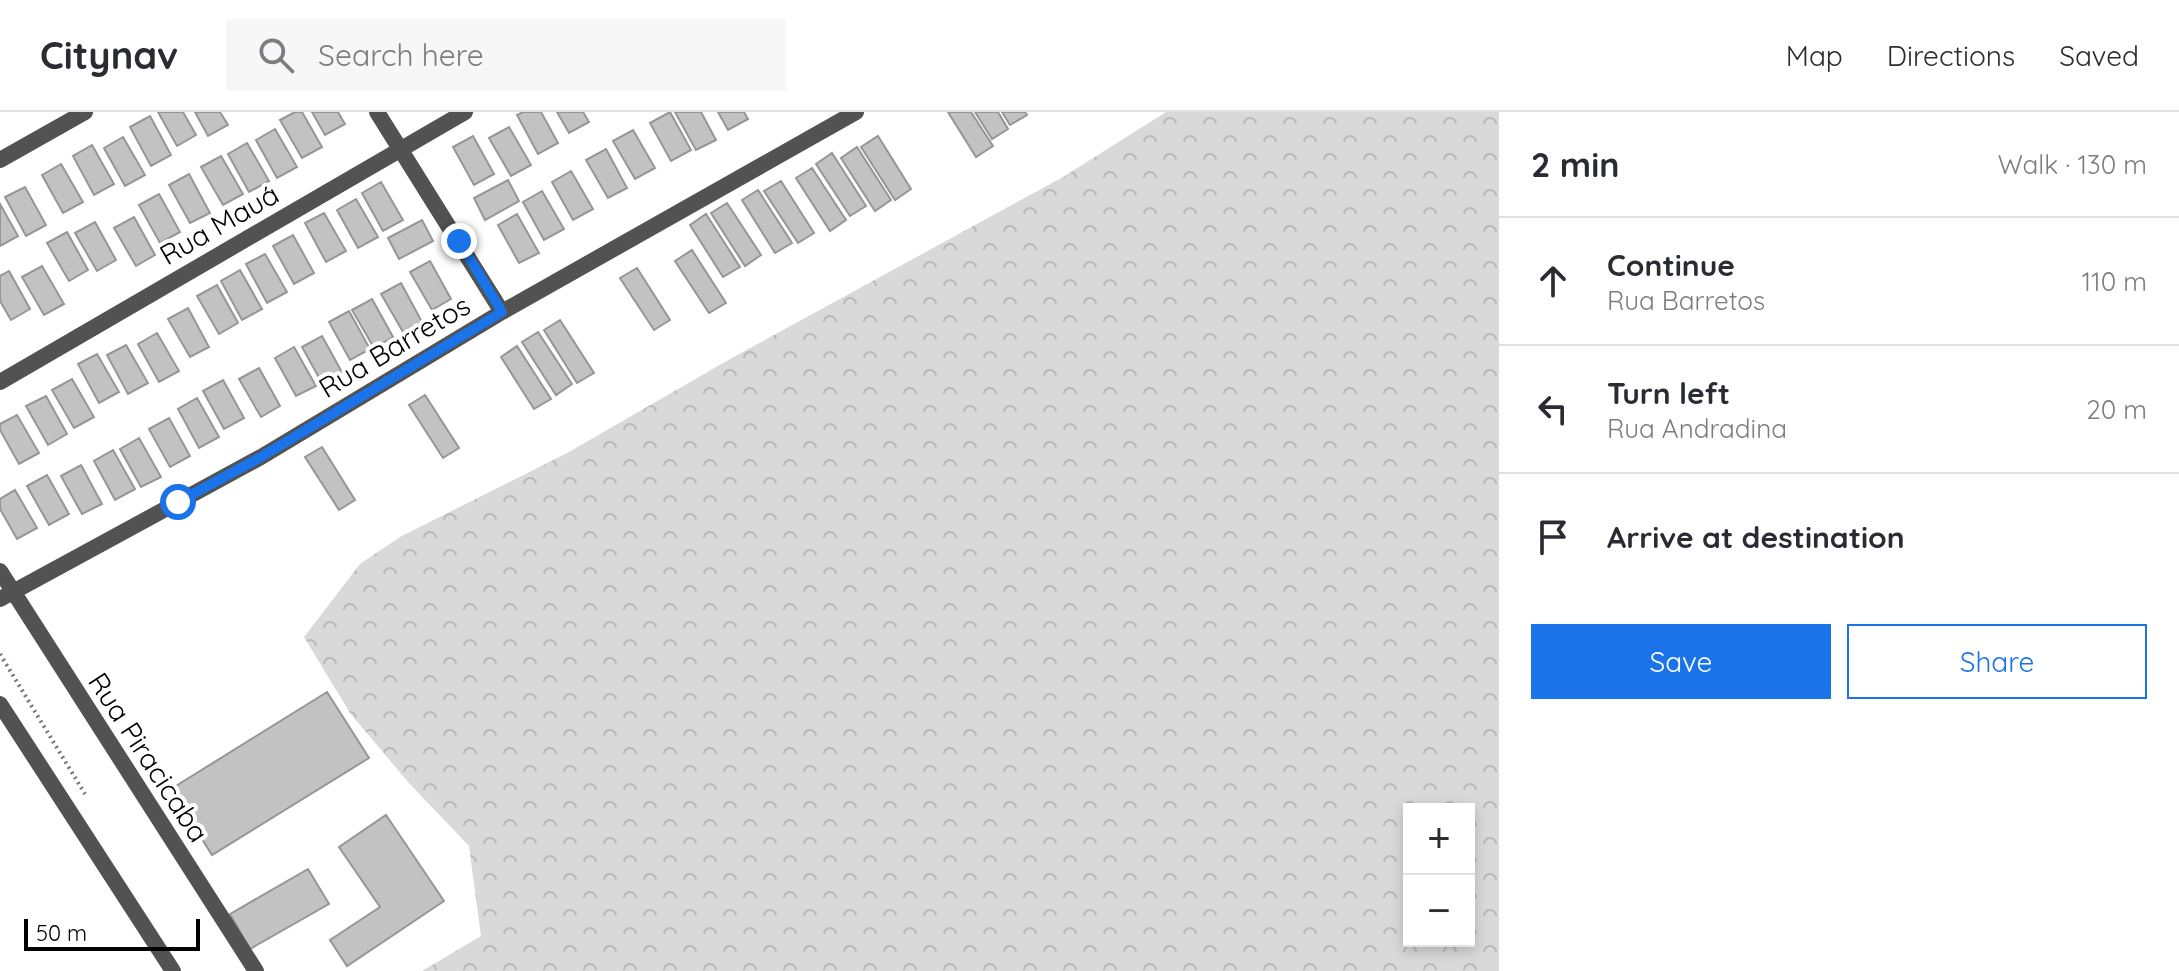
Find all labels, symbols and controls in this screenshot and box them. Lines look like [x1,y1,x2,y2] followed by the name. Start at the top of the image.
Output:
[226,19,786,91] search box
[40,31,178,79] text: Citynav
[254,33,298,77] icon: search
[318,36,484,74] text: Search here
[1786,38,1843,73] text: Map
[1887,38,2015,73] text: Directions
[2059,38,2139,73] text: Saved
[1531,143,1620,186] text: 2 min
[1998,148,2147,181] text: Walk · 130 m
[153,176,285,272] street label: Rua Mauá
[441,223,477,259] route end
[1607,246,1735,284] text: Continue
[1531,259,1575,303] icon: ahead
[2081,265,2147,298] text: 110 m
[1607,284,1765,317] text: Rua Barretos
[312,287,476,405] street label: Rua Barretos
[1607,374,1730,412] text: Turn left
[1531,387,1575,431] icon: left
[2086,393,2147,426] text: 20 m
[1607,412,1787,445] text: Rua Andradina
[160,484,196,520] route start
[1531,515,1575,559] icon: arrive
[1607,518,1905,556] text: Arrive at destination
[1531,624,1831,699] button: Save
[1847,624,2147,699] button: Share
[81,666,217,848] street label: Rua Piracicaba
[1403,803,1475,947] map controls
[1403,803,1475,875] button: +
[1403,875,1475,947] button: −
[24,915,200,951] scale bar
[36,919,87,947] text: 50 m

